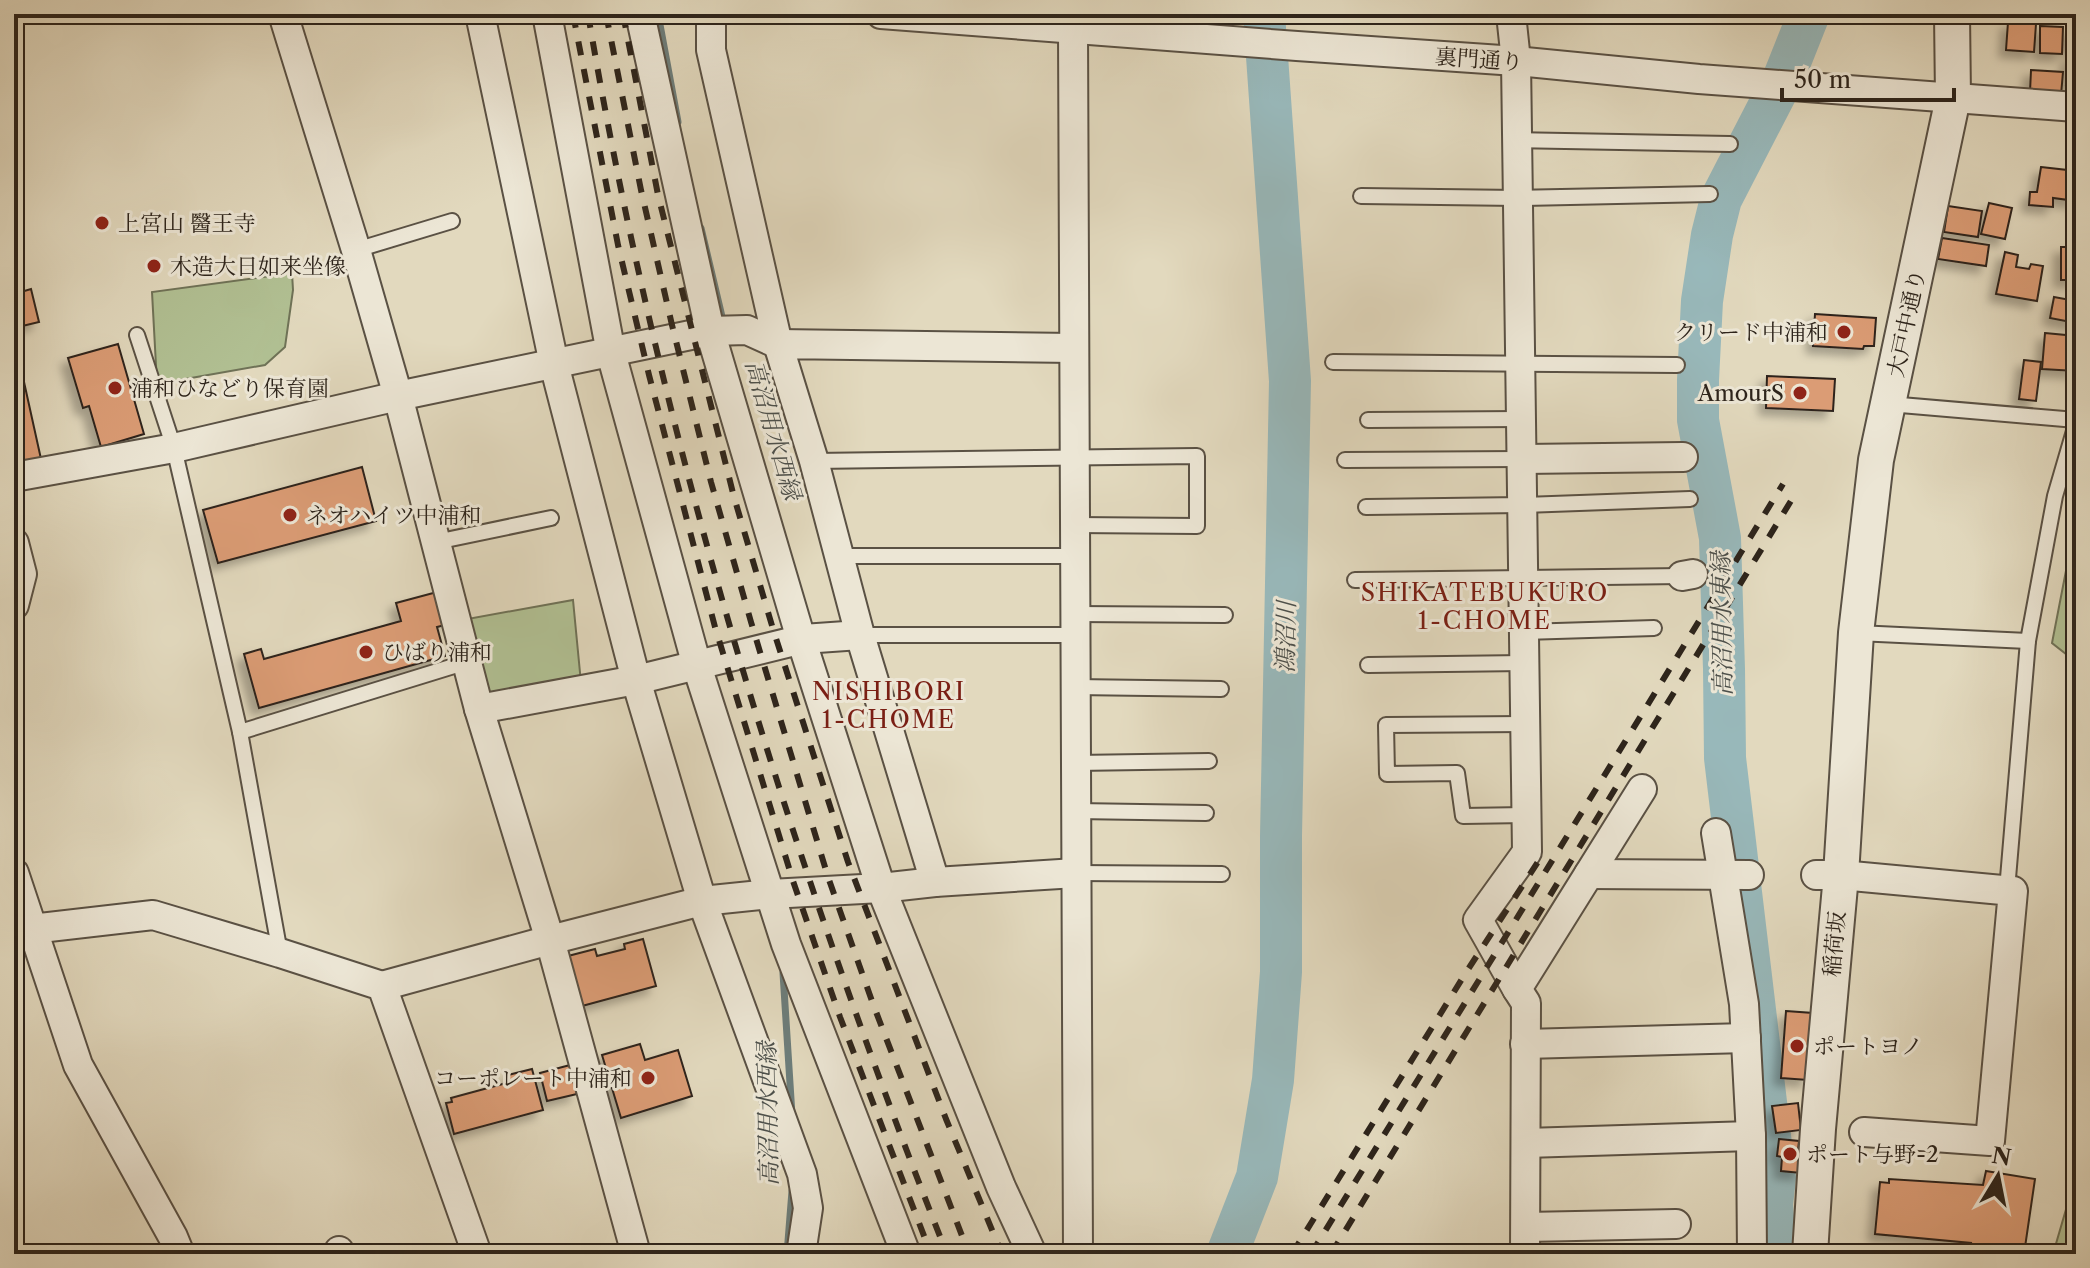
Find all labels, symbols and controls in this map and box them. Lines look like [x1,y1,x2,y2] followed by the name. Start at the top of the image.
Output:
[1434,43,1524,76] street label: 裏門通り
[1782,52,1954,102] scale bar
[1794,65,1851,94] text: 50 m
[118,210,256,237] place label: 上宮山 醫王寺
[93,214,111,232] marker: 上宮山 醫王寺
[170,253,346,280] place label: 木造大日如来坐像
[145,257,163,275] marker: 木造大日如来坐像
[1882,266,1931,380] street label: 大戸中通り
[1674,319,1828,346] place label: クリード中浦和
[1835,323,1853,341] marker: クリード中浦和
[740,357,808,506] water label: 高沼用水西縁
[131,375,329,402] place label: 浦和ひなどり保育園
[106,379,124,397] marker: 浦和ひなどり保育園
[1697,380,1784,407] place label: AmourS
[1791,384,1809,402] marker: AmourS
[306,502,482,529] place label: ネオハイツ中浦和
[281,506,299,524] marker: ネオハイツ中浦和
[1706,549,1737,696] water label: 高沼用水東縁
[1361,578,1609,635] district label: SHIKATEBUKURO 1-CHOME
[1270,598,1301,673] water label: 鴻沼川
[382,639,492,666] place label: ひばり浦和
[357,643,375,661] marker: ひばり浦和
[812,677,966,734] district label: NISHIBORI 1-CHOME
[1818,910,1851,978] street label: 稲荷坂
[1813,1033,1923,1060] place label: ポートヨノ
[1788,1037,1806,1055] marker: ポートヨノ
[752,1039,783,1186] water label: 高沼用水西縁
[434,1065,632,1092] place label: コーポレート中浦和
[639,1069,657,1087] marker: コーポレート中浦和
[1958,1136,2038,1216] north arrow
[1806,1141,1939,1168] place label: ポート与野-2
[1990,1142,2013,1172] text: N
[1781,1145,1799,1163] marker: ポート与野-2

